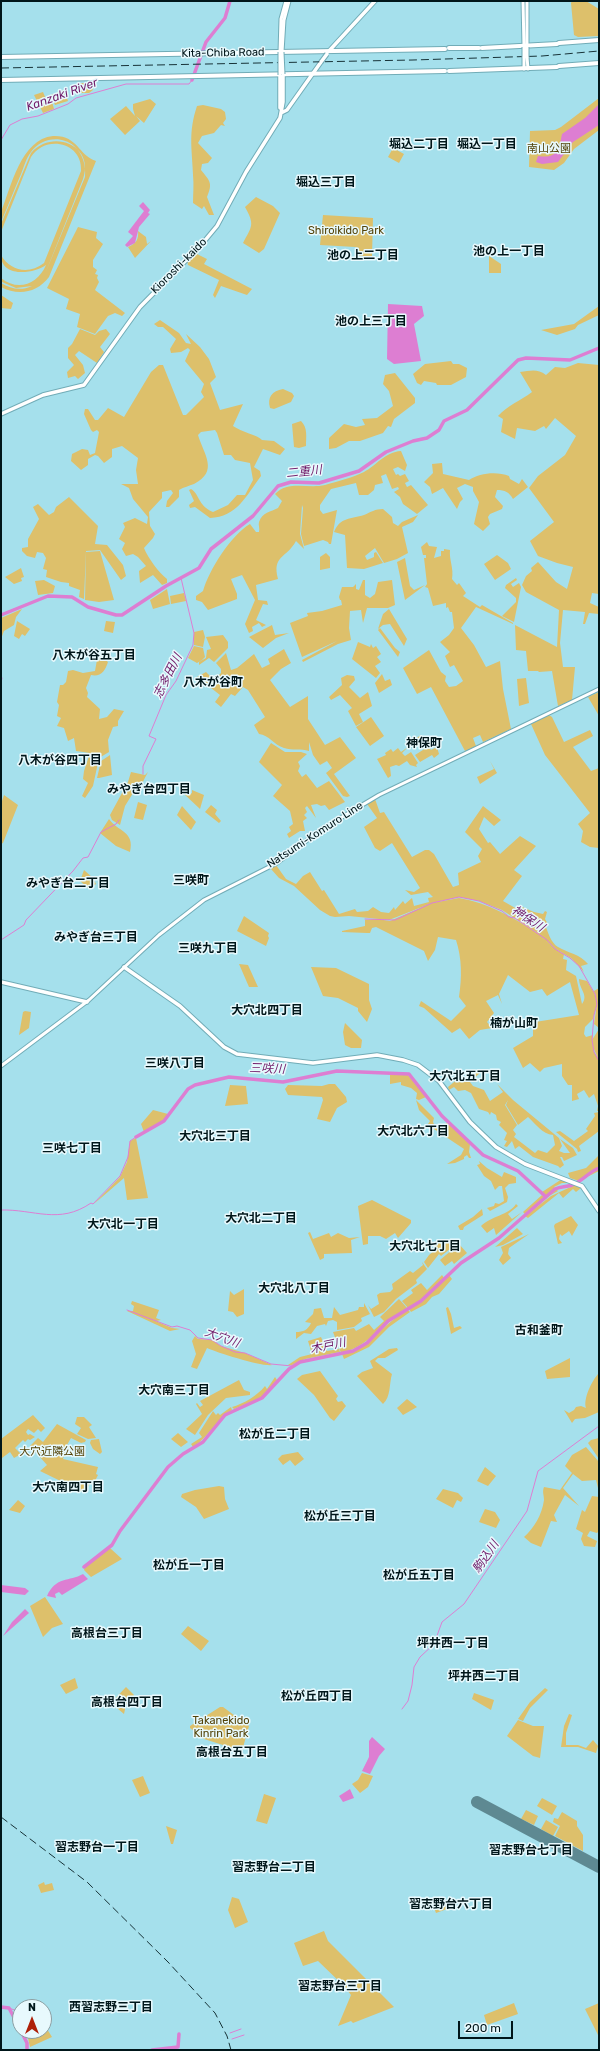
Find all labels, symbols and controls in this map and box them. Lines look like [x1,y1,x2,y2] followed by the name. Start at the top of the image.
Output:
[181,46,265,60] street label: Kita-Chiba Road
[24,75,100,115] water label: Kanzaki River
[389,138,449,152] district label: 堀込二丁目
[457,138,517,152] district label: 堀込一丁目
[527,142,571,156] park label: 南山公園
[296,176,356,190] district label: 堀込三丁目
[308,224,384,238] park label: Shiroikido Park
[148,235,210,297] street label: Kioroshi-kaido
[473,245,545,259] district label: 池の上一丁目
[327,249,399,263] district label: 池の上二丁目
[335,315,407,329] district label: 池の上三丁目
[285,463,323,481] water label: 二重川
[52,649,136,663] district label: 八木が谷五丁目
[151,651,185,701] water label: 志多田川
[183,676,243,690] district label: 八木が谷町
[406,737,442,751] district label: 神保町
[18,754,102,768] district label: 八木が谷四丁目
[107,783,191,797] district label: みやぎ台四丁目
[265,799,365,871] street label: Natsumi-Komuro Line
[173,874,209,888] district label: 三咲町
[26,877,110,891] district label: みやぎ台二丁目
[509,903,547,935] water label: 神保川
[54,931,138,945] district label: みやぎ台三丁目
[178,942,238,956] district label: 三咲九丁目
[231,1004,303,1018] district label: 大穴北四丁目
[490,1017,538,1031] district label: 楠が山町
[145,1057,205,1071] district label: 三咲八丁目
[249,1061,285,1077] water label: 三咲川
[429,1070,501,1084] district label: 大穴北五丁目
[377,1125,449,1139] district label: 大穴北六丁目
[179,1130,251,1144] district label: 大穴北三丁目
[42,1142,102,1156] district label: 三咲七丁目
[225,1212,297,1226] district label: 大穴北二丁目
[87,1218,159,1232] district label: 大穴北一丁目
[389,1240,461,1254] district label: 大穴北七丁目
[258,1282,330,1296] district label: 大穴北八丁目
[515,1324,563,1338] district label: 古和釜町
[203,1325,241,1351] water label: 大穴川
[309,1335,347,1357] water label: 木戸川
[138,1384,210,1398] district label: 大穴南三丁目
[239,1428,311,1442] district label: 松が丘二丁目
[19,1445,85,1459] park label: 大穴近隣公園
[32,1481,104,1495] district label: 大穴南四丁目
[304,1510,376,1524] district label: 松が丘三丁目
[470,1538,502,1576] water label: 駒込川
[153,1559,225,1573] district label: 松が丘一丁目
[383,1569,455,1583] district label: 松が丘五丁目
[71,1627,143,1641] district label: 高根台三丁目
[417,1637,489,1651] district label: 坪井西一丁目
[448,1670,520,1684] district label: 坪井西二丁目
[281,1690,353,1704] district label: 松が丘四丁目
[91,1696,163,1710] district label: 高根台四丁目
[192,1714,250,1740] park label: Takanekido Kinrin Park
[196,1746,268,1760] district label: 高根台五丁目
[55,1841,139,1855] district label: 習志野台一丁目
[489,1844,573,1858] district label: 習志野台七丁目
[232,1861,316,1875] district label: 習志野台二丁目
[409,1898,493,1912] district label: 習志野台六丁目
[298,1980,382,1994] district label: 習志野台三丁目
[12,1999,52,2039] north arrow
[28,2001,36,2014] text: N
[69,2001,153,2015] district label: 西習志野三丁目
[460,2013,515,2039] scale bar
[465,2021,501,2035] text: 200 m

